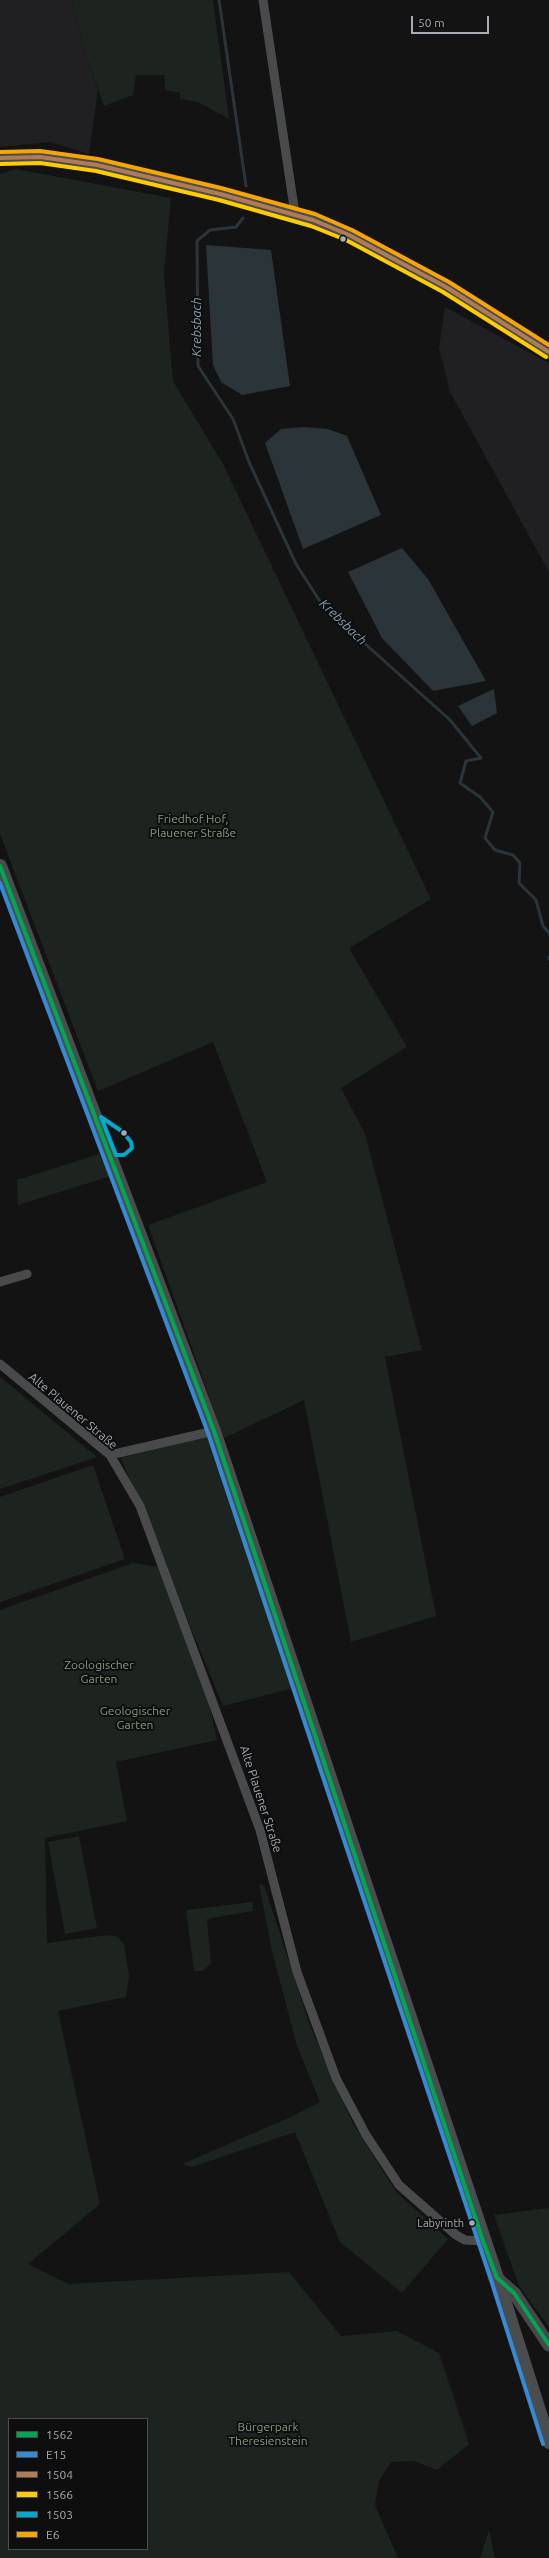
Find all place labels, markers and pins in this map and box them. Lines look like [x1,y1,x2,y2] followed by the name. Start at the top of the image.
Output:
[338,234,348,244] unlabelled marker
[119,1128,129,1138] unlabelled marker
[417,2216,464,2230] place label: Labyrinth
[467,2218,477,2228] marker: Labyrinth

